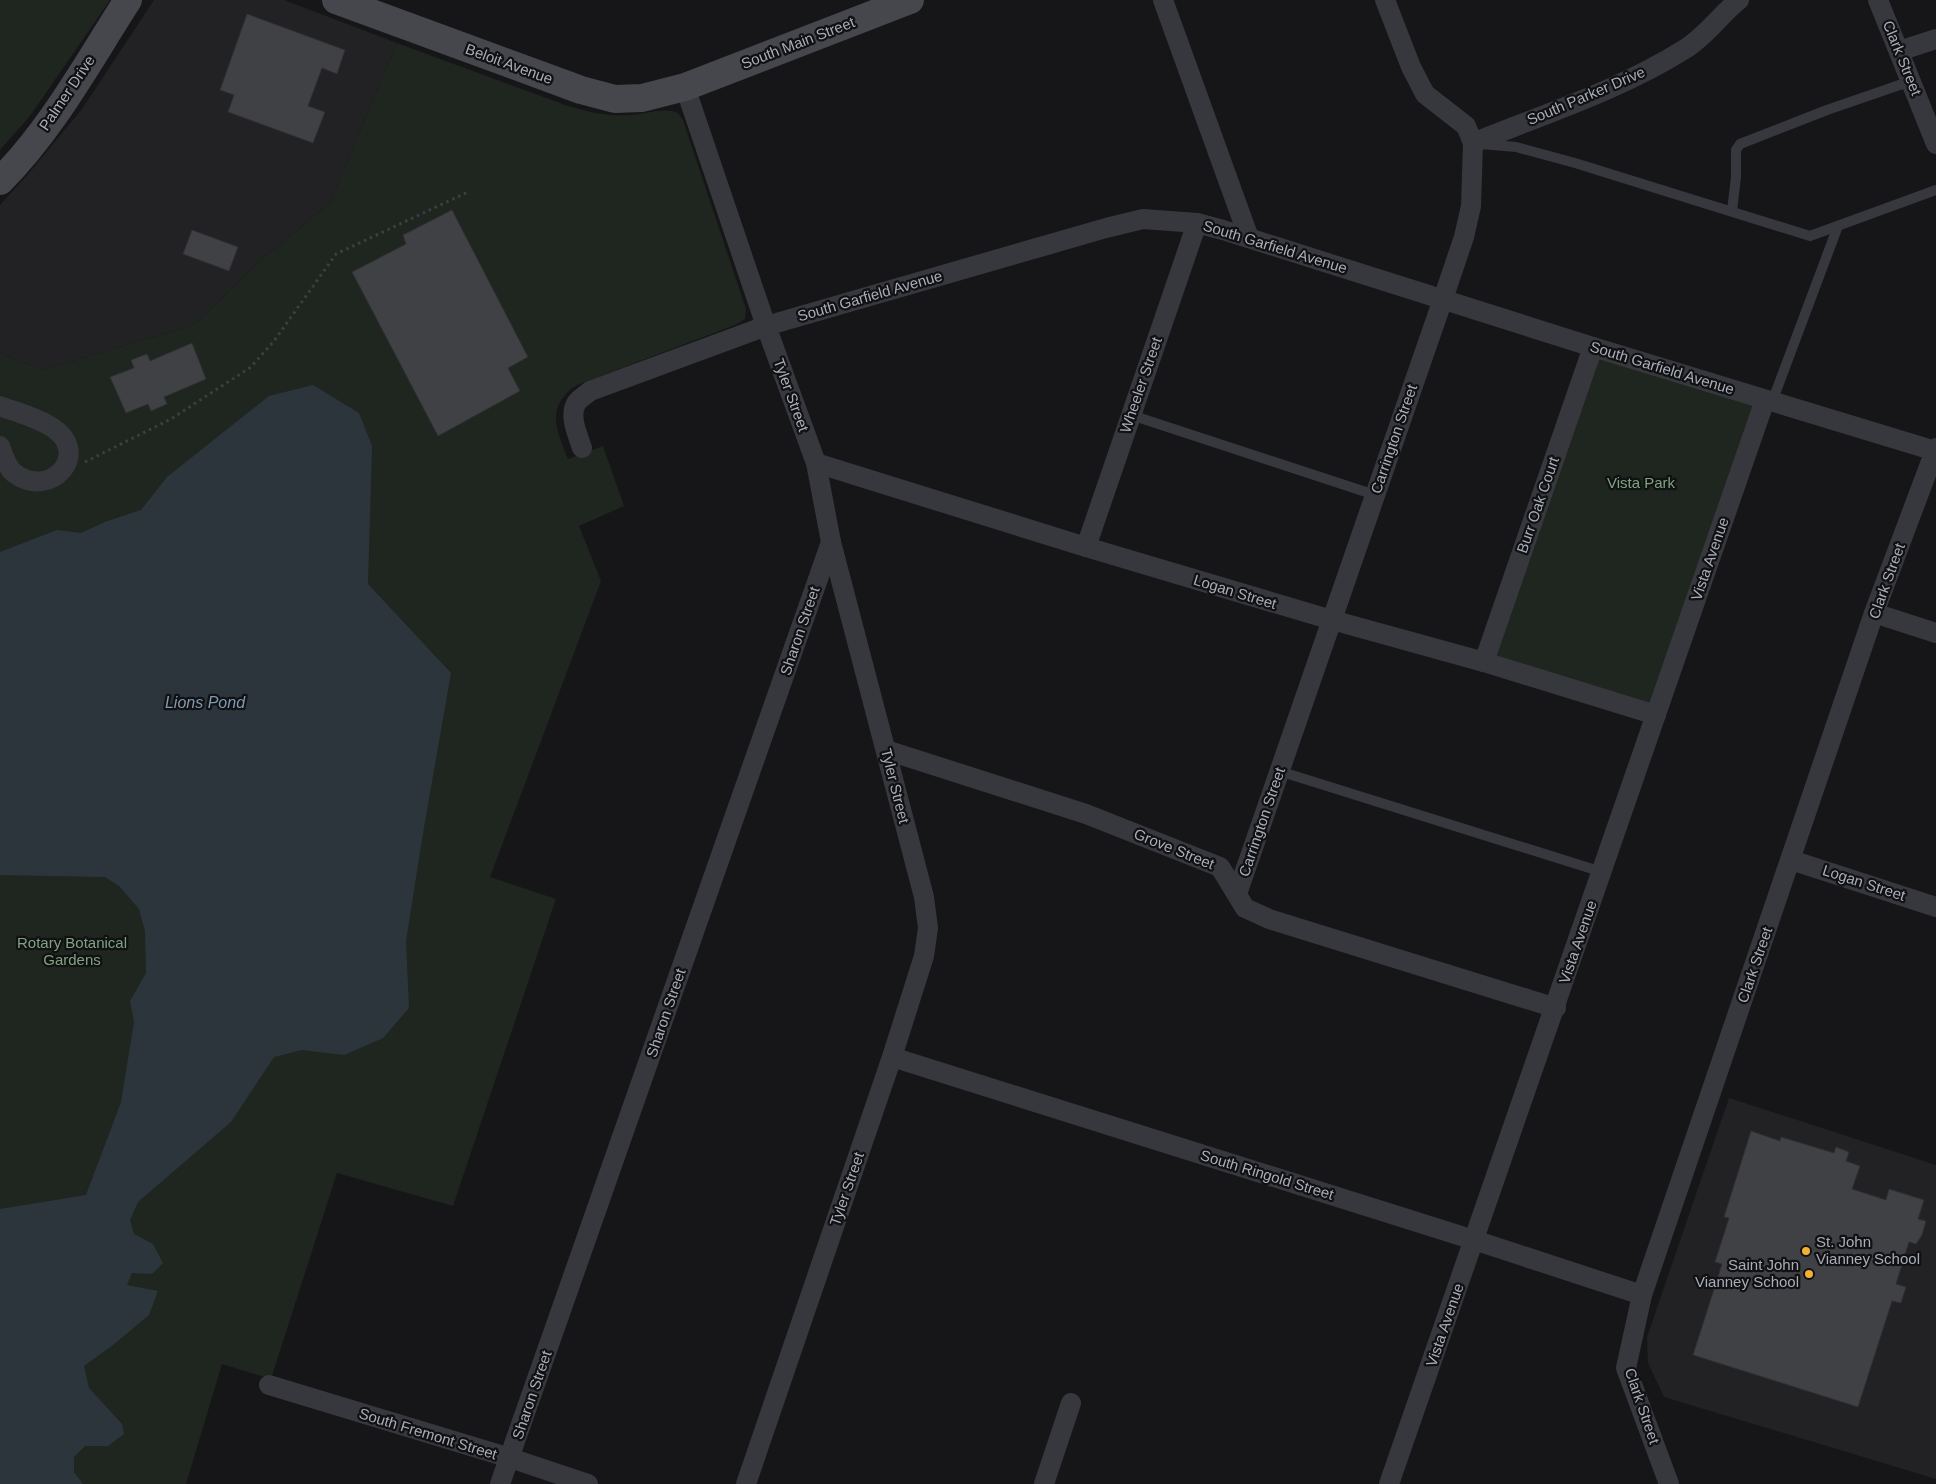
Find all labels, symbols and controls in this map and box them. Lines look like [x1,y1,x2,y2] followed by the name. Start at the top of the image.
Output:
[739,13,858,72] street label: South Main Street
[1880,18,1925,98] street label: Clark Street
[463,40,555,87] street label: Beloit Avenue
[35,52,98,133] street label: Palmer Drive
[1524,63,1647,128] street label: South Parker Drive
[1201,216,1349,277] street label: South Garfield Avenue
[795,267,944,324] street label: South Garfield Avenue
[1116,334,1165,435] street label: Wheeler Street
[1588,337,1736,398] street label: South Garfield Avenue
[770,356,813,435] street label: Tyler Street
[1367,381,1420,496] street label: Carrington Street
[1513,454,1562,555] street label: Burr Oak Court
[1607,474,1676,491] park label: Vista Park
[1687,515,1732,603] street label: Vista Avenue
[1865,540,1908,621] street label: Clark Street
[1192,571,1279,612] street label: Logan Street
[776,584,823,677] street label: Sharon Street
[165,694,246,711] water label: Lions Pond
[878,747,913,826] street label: Tyler Street
[1235,764,1288,879] street label: Carrington Street
[1132,825,1218,873] street label: Grove Street
[1821,861,1908,904] street label: Logan Street
[1555,898,1600,986] street label: Vista Avenue
[1734,924,1776,1005] street label: Clark Street
[17,934,127,968] park label: Rotary Botanical Gardens
[642,966,689,1059] street label: Sharon Street
[1198,1146,1337,1203] street label: South Ringold Street
[826,1149,867,1228] street label: Tyler Street
[1816,1233,1920,1267] place label: St. John Vianney School
[1800,1245,1812,1257] marker: St. John Vianney School
[1695,1256,1799,1290] place label: Saint John Vianney School
[1803,1268,1815,1280] marker: Saint John Vianney School
[1422,1281,1467,1369] street label: Vista Avenue
[508,1348,555,1441] street label: Sharon Street
[1622,1366,1664,1447] street label: Clark Street
[357,1404,500,1463] street label: South Fremont Street

